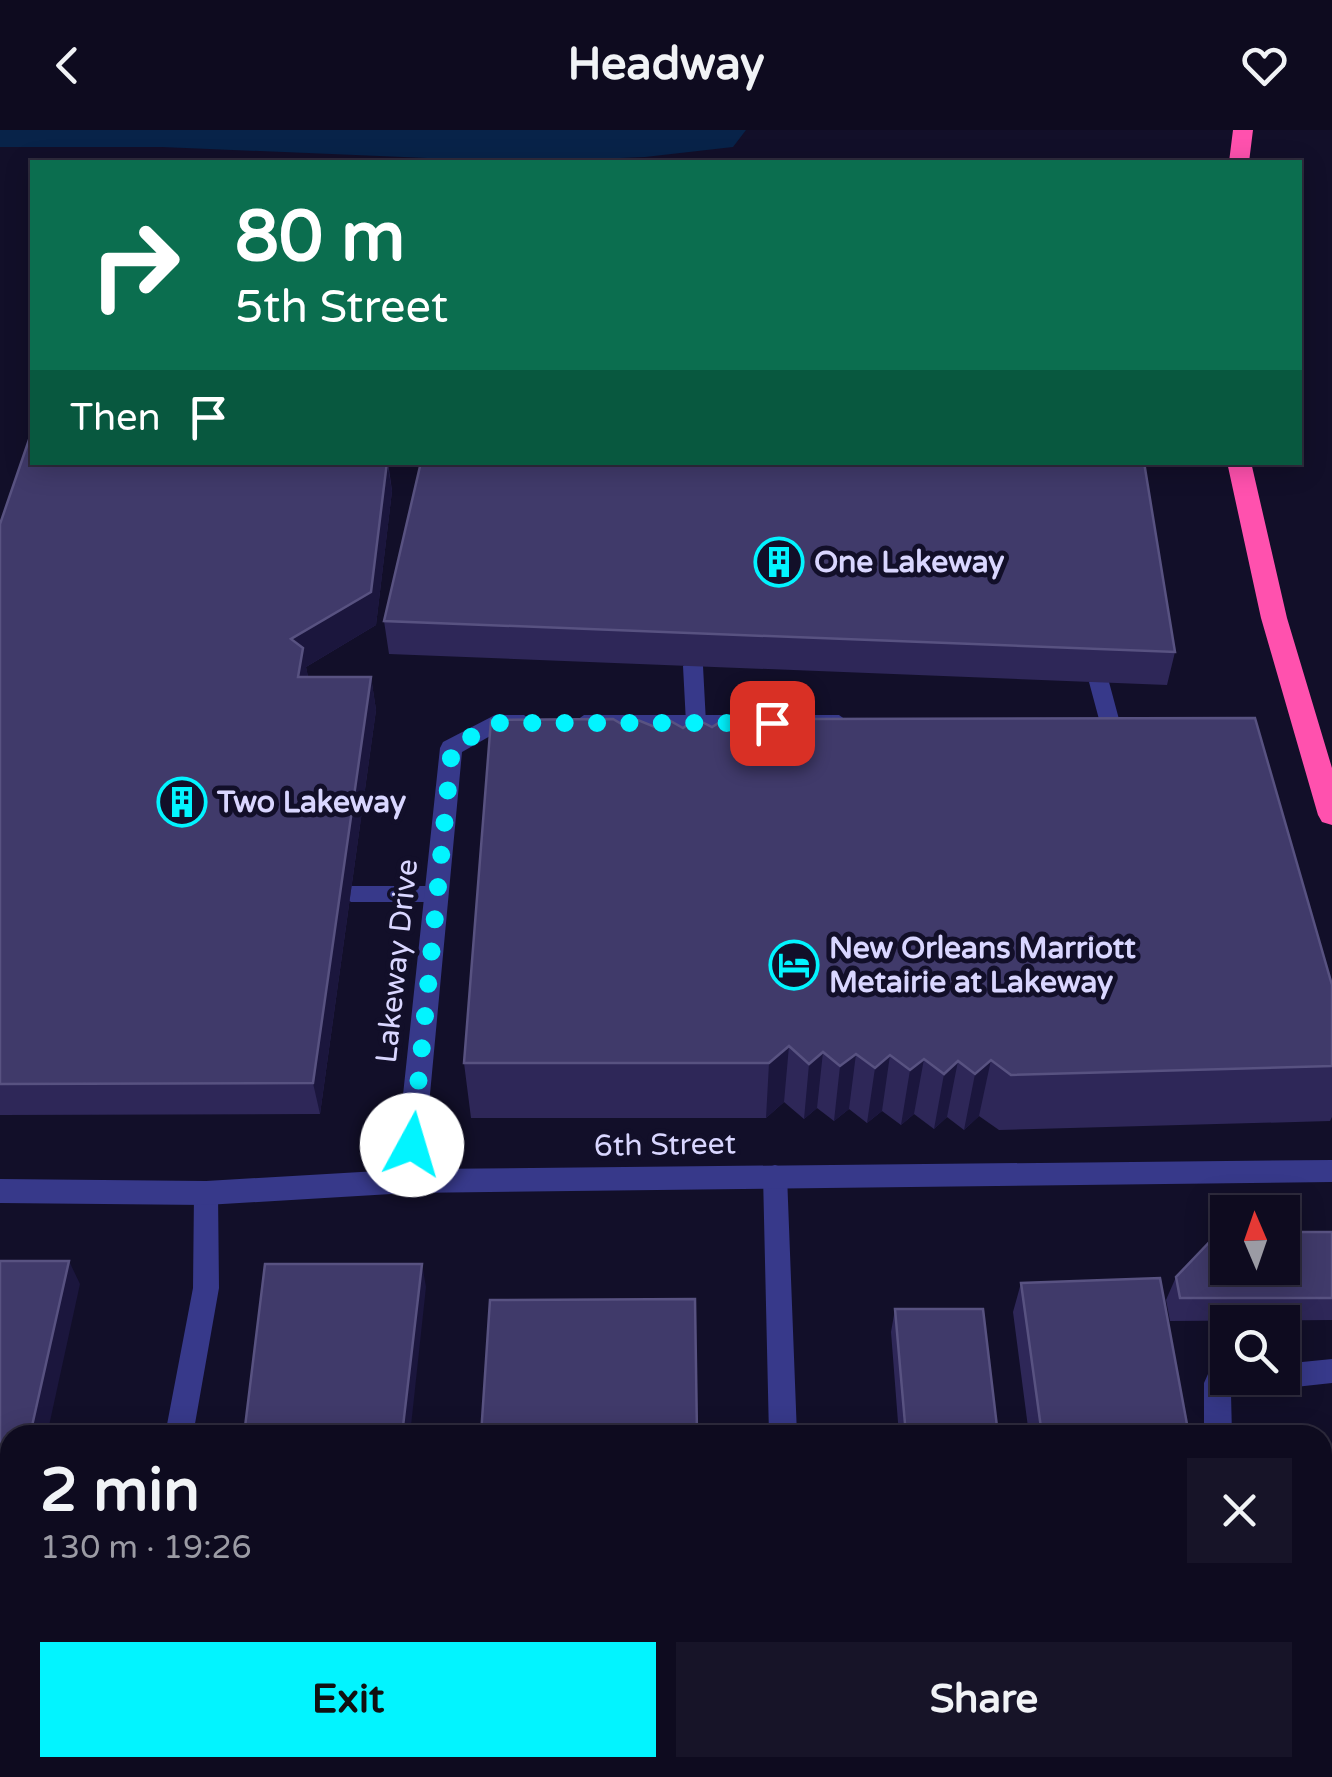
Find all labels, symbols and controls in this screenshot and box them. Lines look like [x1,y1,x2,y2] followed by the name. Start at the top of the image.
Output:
[40,38,95,93] icon: back
[568,38,764,92] text: Headway
[1237,38,1292,93] icon: heart
[235,196,405,280] text: 80 m
[70,200,200,330] icon: right
[235,281,448,335] text: 5th Street
[181,390,236,445] icon: arrive
[70,395,161,441] text: Then
[753,536,805,588] building icon: One Lakeway
[814,544,1004,581] place label: One Lakeway
[730,681,815,766] pin
[745,696,800,751] icon: arrive
[156,776,208,828] building icon: Two Lakeway
[216,784,406,821] place label: Two Lakeway
[368,857,426,1065] street label: Lakeway Drive
[829,930,1136,1001] place label: New Orleans Marriott Metairie at Lakeway
[768,939,820,991] hotel icon: New Orleans Marriott Metairie at Lakeway
[360,1093,464,1197] position arrow
[594,1125,736,1165] street label: 6th Street
[1210,1195,1300,1285] north arrow
[1210,1195,1300,1395] map controls
[1210,1305,1300,1395] button: search
[40,1455,200,1527] text: 2 min
[1187,1458,1292,1563] button: close
[40,1529,252,1567] text: 130 m · 19:26
[40,1642,656,1757] button: Exit
[676,1642,1292,1757] button: Share

